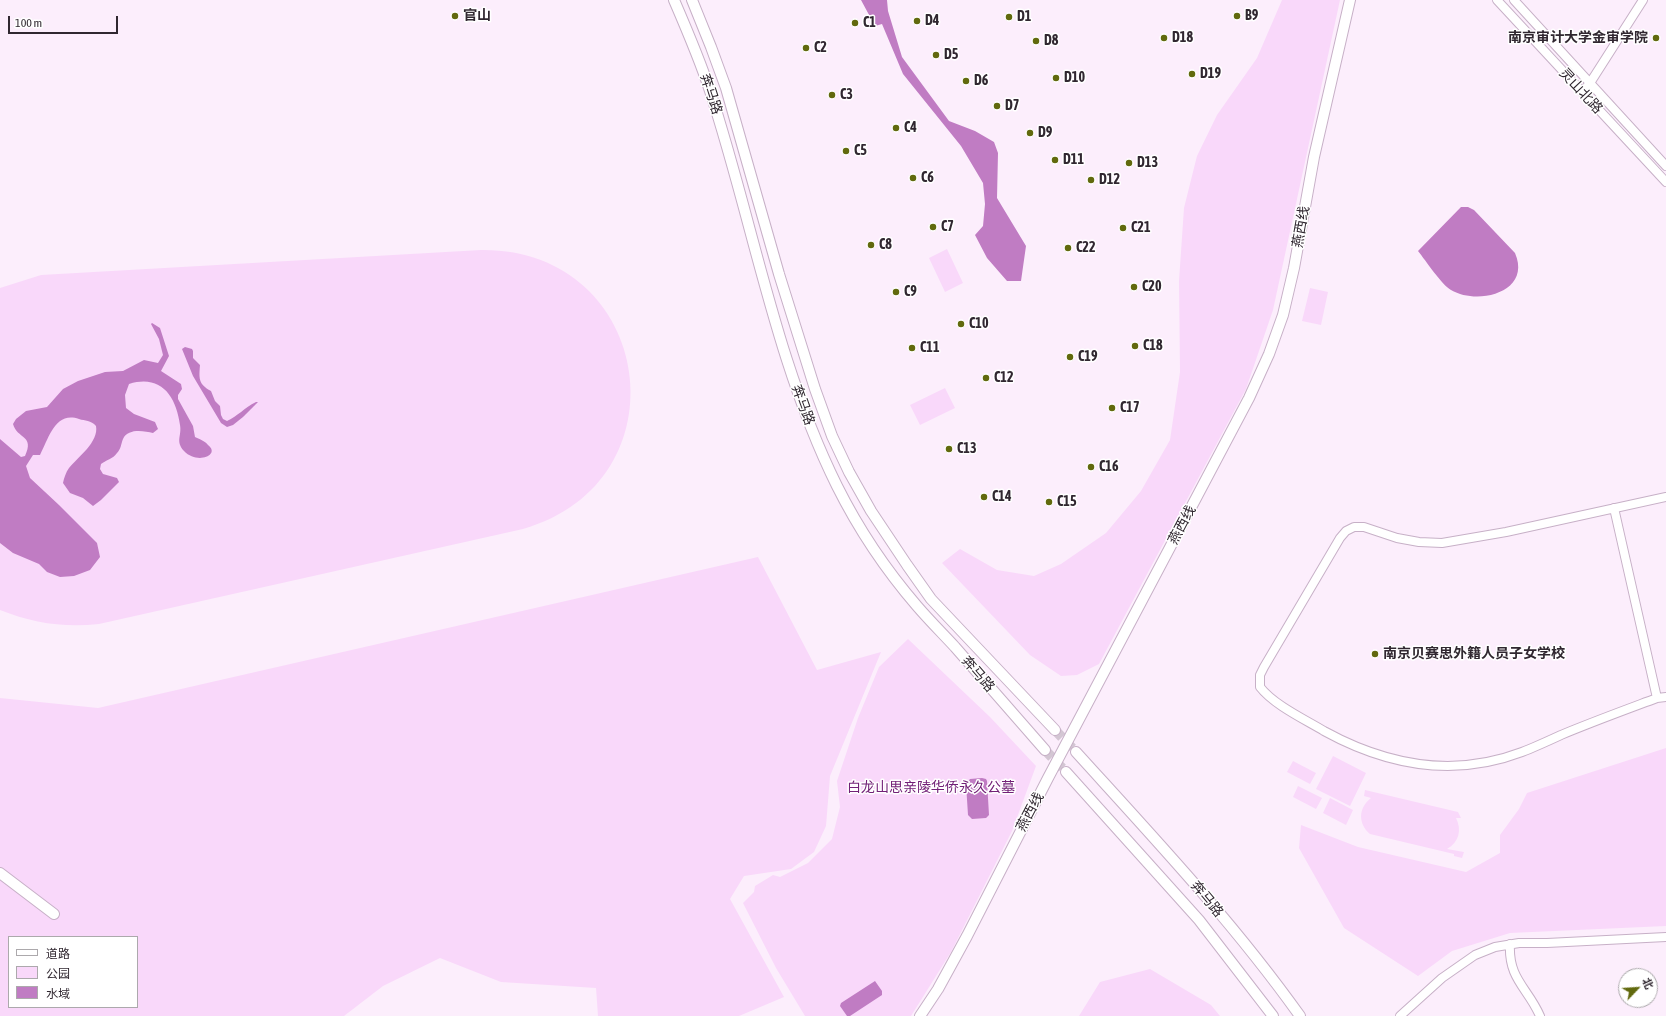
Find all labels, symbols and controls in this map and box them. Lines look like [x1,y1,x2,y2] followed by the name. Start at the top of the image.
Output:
[10,8,120,34] scale bar
[463,8,491,24] place label: 官山
[1245,8,1258,24] place label: B9
[1017,9,1031,25] place label: D1
[450,11,460,21] marker: 官山
[1232,11,1242,21] marker: B9
[1004,12,1014,22] marker: D1
[925,13,939,29] place label: D4
[863,15,876,31] place label: C1
[15,16,42,30] text: 100 m
[912,16,922,26] marker: D4
[850,18,860,28] marker: C1
[1172,30,1193,46] place label: D18
[1508,30,1648,46] place label: 南京审计大学金审学院
[1044,33,1058,49] place label: D8
[1159,33,1169,43] marker: D18
[1651,33,1661,43] marker: 南京审计大学金审学院
[1031,36,1041,46] marker: D8
[814,40,827,56] place label: C2
[801,43,811,53] marker: C2
[944,47,958,63] place label: D5
[931,50,941,60] marker: D5
[1556,65,1606,117] street label: 灵山北路
[1200,66,1221,82] place label: D19
[1187,69,1197,79] marker: D19
[1064,70,1085,86] place label: D10
[697,71,725,117] street label: 奔马路
[974,73,988,89] place label: D6
[1051,73,1061,83] marker: D10
[961,76,971,86] marker: D6
[840,87,853,103] place label: C3
[827,90,837,100] marker: C3
[1005,98,1019,114] place label: D7
[992,101,1002,111] marker: D7
[904,120,917,136] place label: C4
[891,123,901,133] marker: C4
[1038,125,1052,141] place label: D9
[1025,128,1035,138] marker: D9
[854,143,867,159] place label: C5
[841,146,851,156] marker: C5
[1063,152,1084,168] place label: D11
[1050,155,1060,165] marker: D11
[1137,155,1158,171] place label: D13
[1124,158,1134,168] marker: D13
[921,170,934,186] place label: C6
[1099,172,1120,188] place label: D12
[908,173,918,183] marker: C6
[1086,175,1096,185] marker: D12
[1289,205,1313,249] street label: 燕西线
[941,219,954,235] place label: C7
[1131,220,1150,236] place label: C21
[928,222,938,232] marker: C7
[1118,223,1128,233] marker: C21
[879,237,892,253] place label: C8
[866,240,876,250] marker: C8
[1076,240,1095,256] place label: C22
[1063,243,1073,253] marker: C22
[1142,279,1161,295] place label: C20
[1129,282,1139,292] marker: C20
[904,284,917,300] place label: C9
[891,287,901,297] marker: C9
[969,316,988,332] place label: C10
[956,319,966,329] marker: C10
[1143,338,1162,354] place label: C18
[920,340,939,356] place label: C11
[1130,341,1140,351] marker: C18
[907,343,917,353] marker: C11
[1078,349,1097,365] place label: C19
[1065,352,1075,362] marker: C19
[994,370,1013,386] place label: C12
[981,373,991,383] marker: C12
[788,382,818,428] street label: 奔马路
[1120,400,1139,416] place label: C17
[1107,403,1117,413] marker: C17
[957,441,976,457] place label: C13
[944,444,954,454] marker: C13
[1099,459,1118,475] place label: C16
[1086,462,1096,472] marker: C16
[992,489,1011,505] place label: C14
[979,492,989,502] marker: C14
[1057,494,1076,510] place label: C15
[1044,497,1054,507] marker: C15
[1165,503,1199,547] street label: 燕西线
[1383,646,1565,662] place label: 南京贝赛思外籍人员子女学校
[1370,649,1380,659] marker: 南京贝赛思外籍人员子女学校
[958,653,998,695] street label: 奔马路
[847,780,1015,796] park label: 白龙山思亲陵华侨永久公墓
[1013,790,1047,834] street label: 燕西线
[1187,878,1227,920] street label: 奔马路
[8,936,138,1008] legend
[46,947,70,961] text: 道路
[46,967,70,981] text: 公园
[1618,968,1658,1008] north arrow
[1640,976,1656,991] text: 北
[46,987,70,1001] text: 水域

